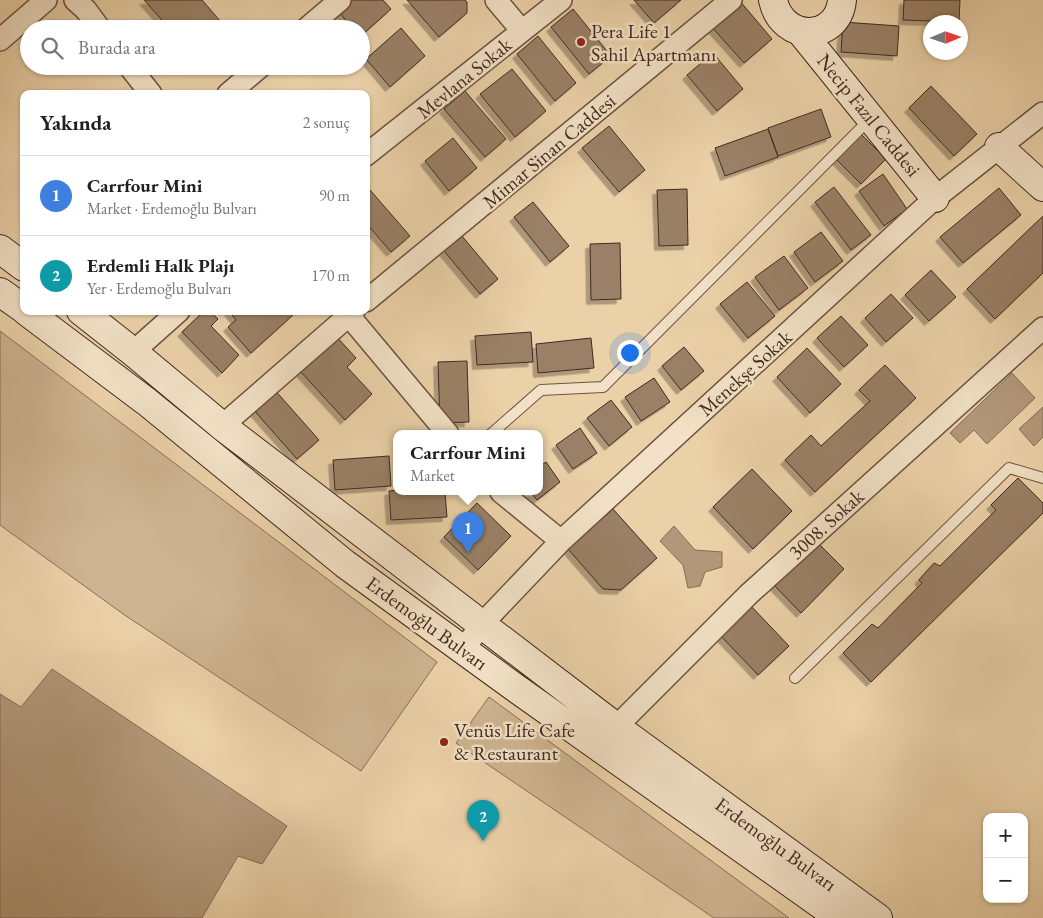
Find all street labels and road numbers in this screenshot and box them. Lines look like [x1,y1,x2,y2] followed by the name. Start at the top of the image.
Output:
[411,31,517,124] street label: Mevlana Sokak
[811,48,927,182] street label: Necip Fazıl Caddesi
[477,88,621,214] street label: Mimar Sinan Caddesi
[693,324,798,422] street label: Menekşe Sokak
[783,483,870,565] street label: 3008. Sokak
[361,570,493,676] street label: Erdemoğlu Bulvarı
[710,791,842,897] street label: Erdemoğlu Bulvarı

